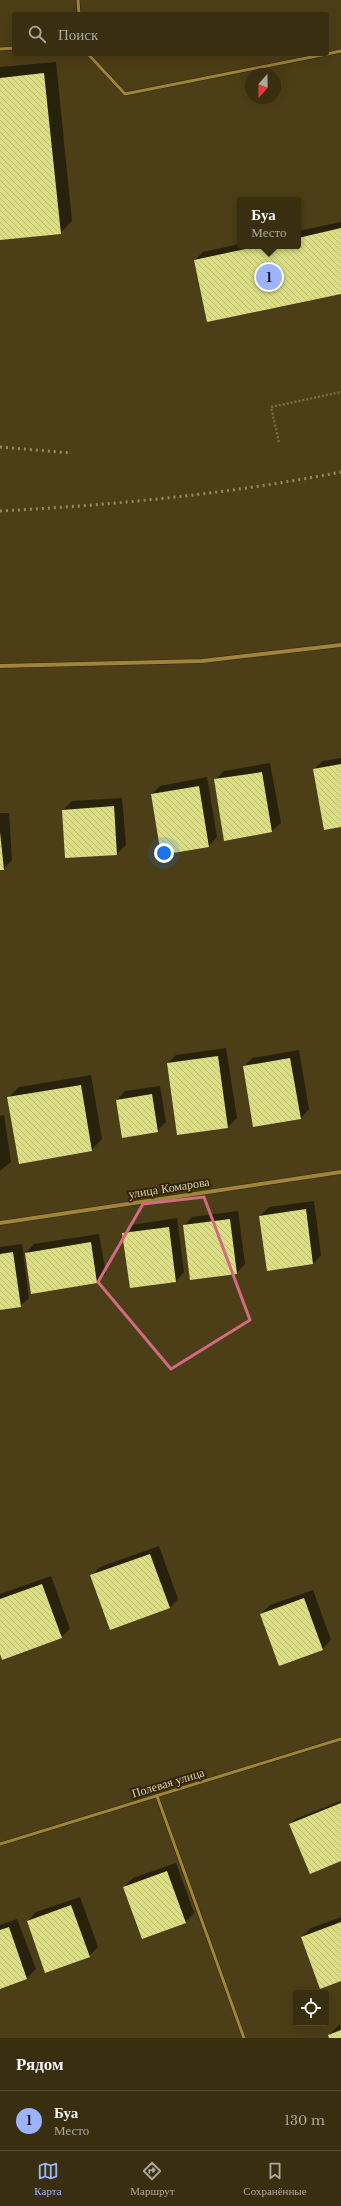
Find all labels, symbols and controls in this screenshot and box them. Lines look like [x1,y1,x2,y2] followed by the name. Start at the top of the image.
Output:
[12,12,329,56] search box
[26,23,48,45] icon: search
[58,25,98,44] text: Поиск
[245,68,281,104] north arrow
[237,197,301,249] popup
[251,205,276,224] text: Буа
[251,224,287,241] text: Место
[256,262,282,292] pin: 1
[154,843,174,863] your location
[127,1174,211,1201] street label: улица Комарова
[130,1764,207,1801] street label: Полевая улица
[293,1990,329,2026] map controls
[293,1990,329,2026] button: locate
[16,2054,64,2075] text: Рядом
[54,2103,78,2122] text: Буа
[26,2112,32,2129] text: 1
[284,2112,325,2129] text: 130 m
[54,2122,89,2139] text: Место
[34,2160,62,2198] tab: Карта
[130,2160,175,2198] tab: Маршрут
[243,2160,307,2198] tab: Сохранённые

